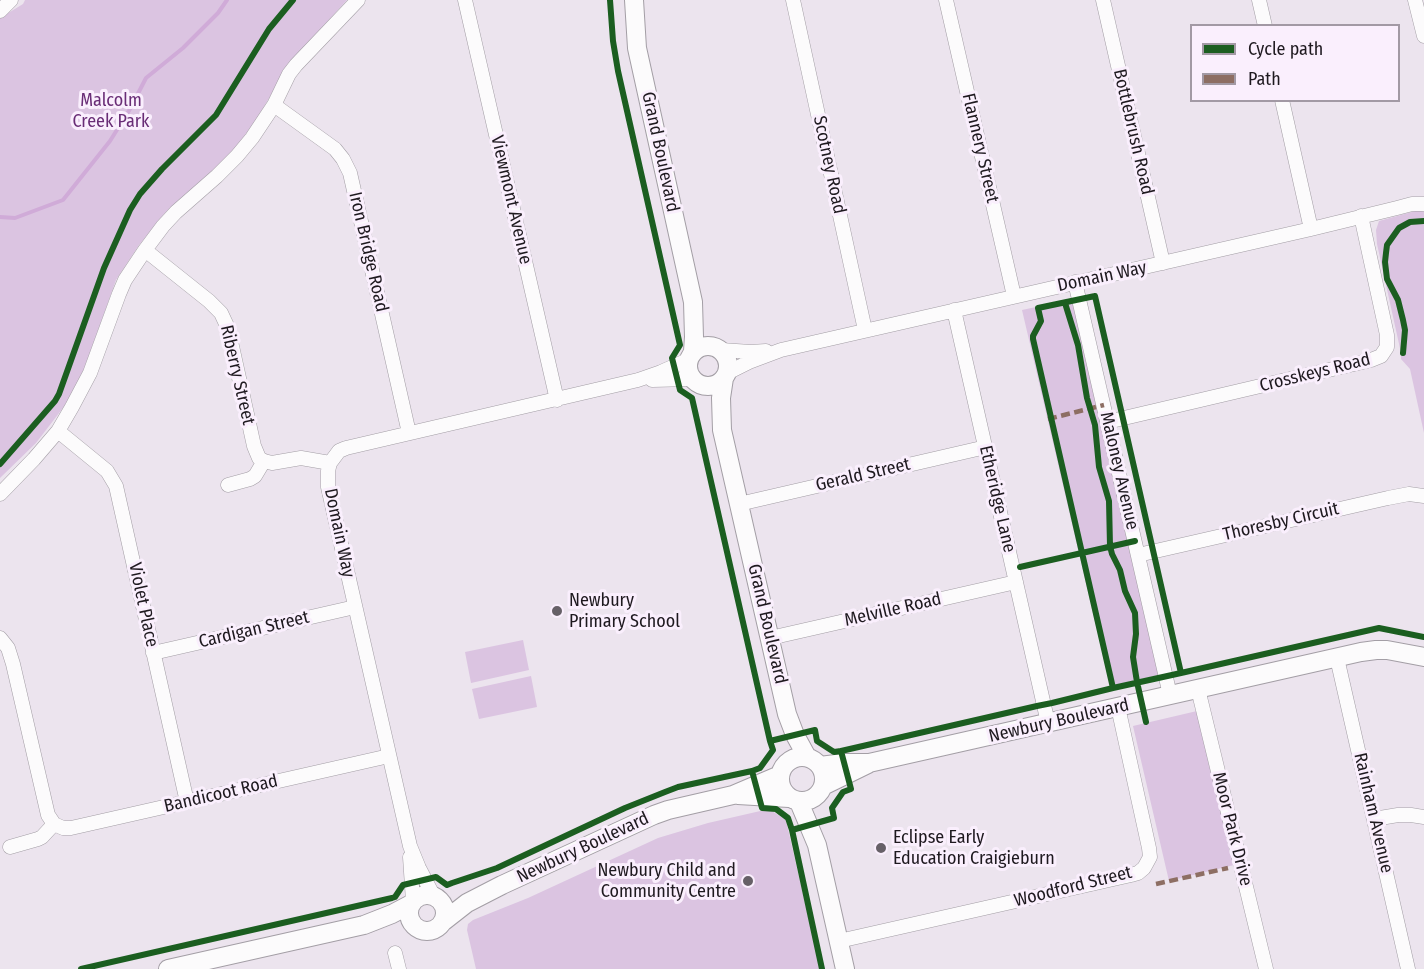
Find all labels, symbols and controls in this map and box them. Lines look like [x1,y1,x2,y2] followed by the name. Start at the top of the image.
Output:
[1190,24,1400,102] legend
[1248,38,1323,60] text: Cycle path
[1108,67,1158,197] street label: Bottlebrush Road
[1248,68,1281,90] text: Path
[72,90,150,132] park label: Malcolm Creek Park
[637,90,683,214] street label: Grand Boulevard
[957,91,1003,205] street label: Flannery Street
[808,114,850,216] street label: Scotney Road
[486,134,536,266] street label: Viewmont Avenue
[344,190,392,314] street label: Iron Bridge Road
[1056,257,1148,297] street label: Domain Way
[215,323,259,427] street label: Riberry Street
[1257,349,1373,397] street label: Crosskeys Road
[1095,410,1143,532] street label: Maloney Avenue
[974,443,1020,555] street label: Etheridge Lane
[814,454,912,496] street label: Gerald Street
[319,487,359,579] street label: Domain Way
[1221,498,1341,546] street label: Thoresby Circuit
[124,561,162,649] street label: Violet Place
[743,562,791,686] street label: Grand Boulevard
[843,588,943,632] street label: Melville Road
[569,590,680,632] place label: Newbury Primary School
[550,604,564,618] marker: Newbury Primary School
[197,607,311,653] street label: Cardigan Street
[987,694,1131,748] street label: Newbury Boulevard
[1349,751,1397,875] street label: Rainham Avenue
[162,770,280,818] street label: Bandicoot Road
[1207,770,1257,888] street label: Moor Park Drive
[513,808,653,888] street label: Newbury Boulevard
[893,827,1055,870] place label: Eclipse Early Education Craigieburn
[874,841,888,855] marker: Eclipse Early Education Craigieburn
[597,860,736,902] place label: Newbury Child and Community Centre
[1012,862,1134,912] street label: Woodford Street
[741,874,755,888] marker: Newbury Child and Community Centre

